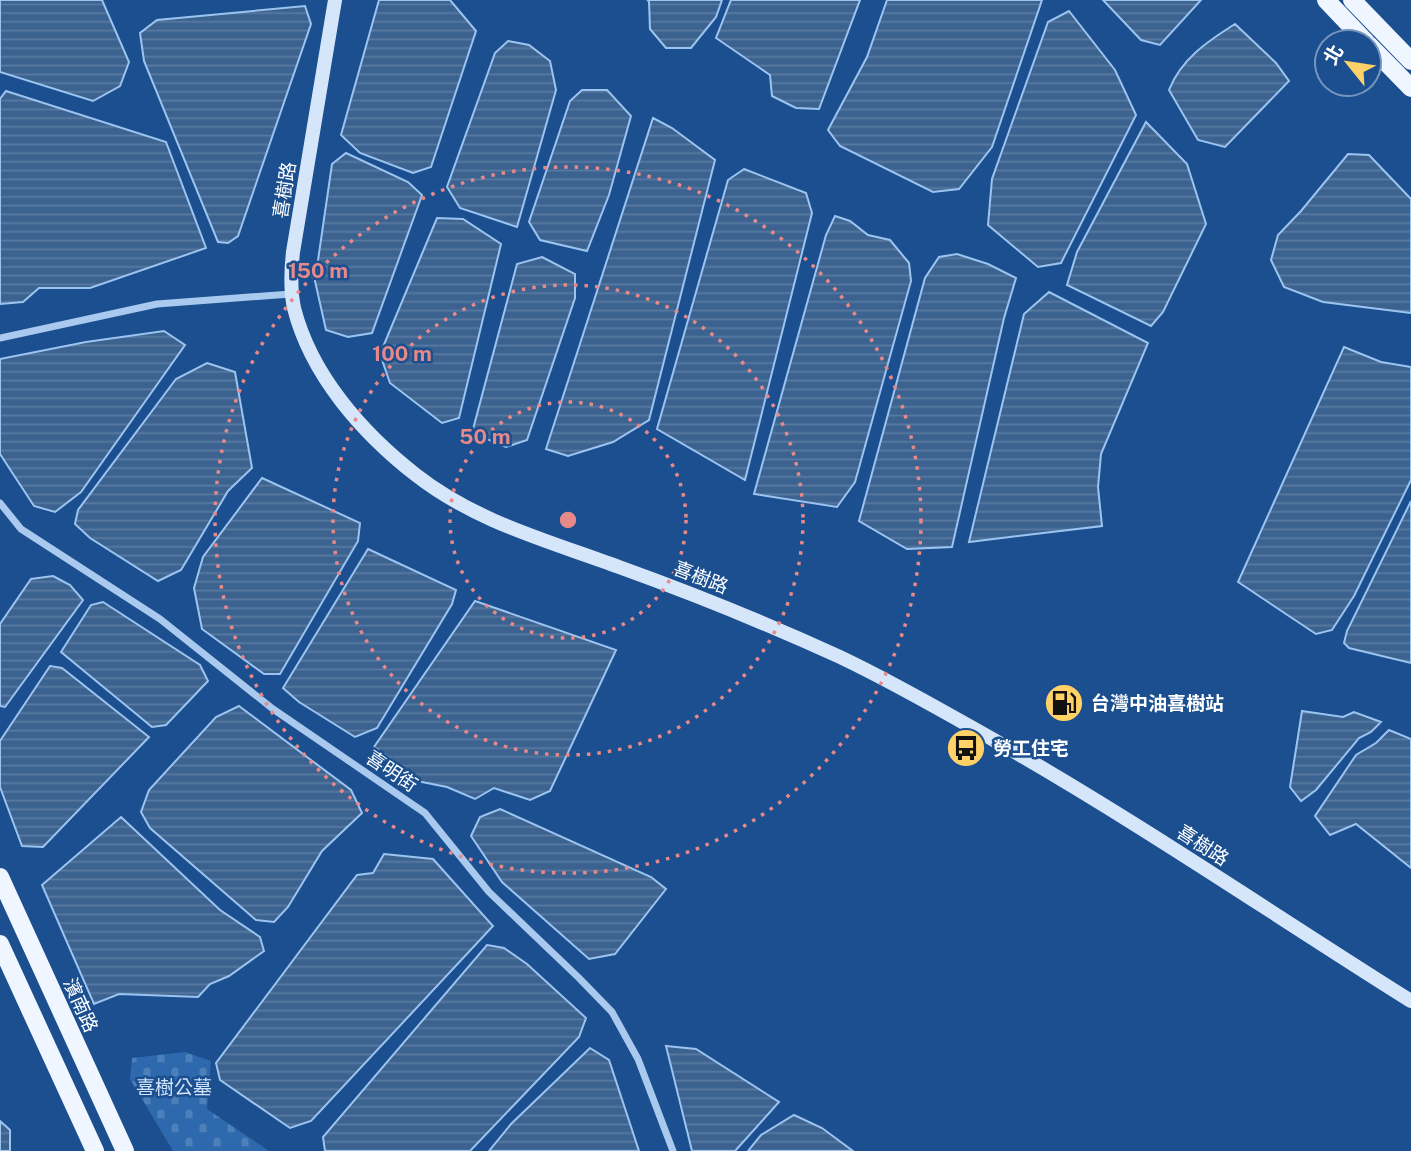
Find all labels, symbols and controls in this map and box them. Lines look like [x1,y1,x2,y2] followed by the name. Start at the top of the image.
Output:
[1313,28,1383,98] north arrow
[1319,41,1348,68] text: 北
[269,160,299,220] street label: 喜樹路
[288,258,348,283] text: 150 m
[372,341,432,366] text: 100 m
[459,424,511,449] text: 50 m
[556,508,580,532] centre of rings
[670,557,732,597] street label: 喜樹路
[1043,682,1085,724] fuel station icon: 台灣中油喜樹站
[1091,692,1224,714] place label: 台灣中油喜樹站
[945,727,987,769] bus stop icon: 勞工住宅
[993,737,1069,759] place label: 勞工住宅
[362,746,422,796] street label: 喜明街
[1173,820,1233,870] street label: 喜樹路
[59,974,103,1036] street label: 濱南路
[136,1076,212,1098] park label: 喜樹公墓

